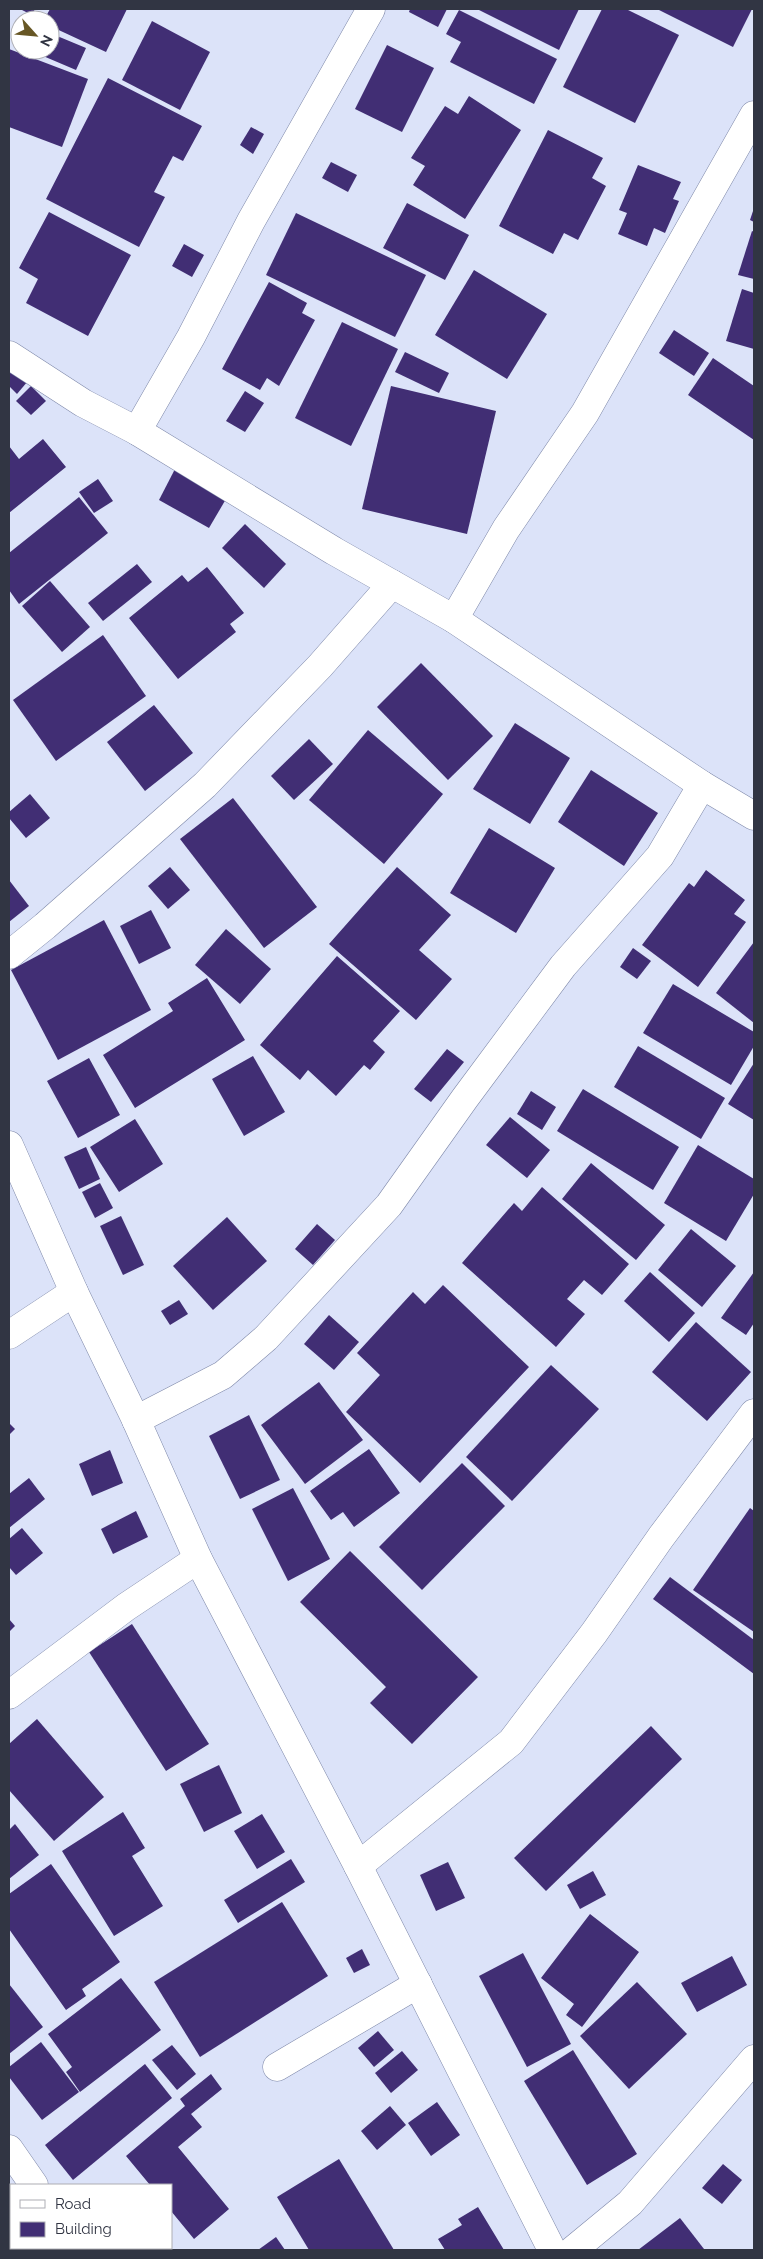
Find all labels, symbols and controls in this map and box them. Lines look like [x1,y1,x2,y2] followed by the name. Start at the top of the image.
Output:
[10,10,60,60] north arrow
[37,33,56,49] text: N
[10,2184,172,2249] legend
[55,2195,91,2213] text: Road
[55,2220,112,2238] text: Building

